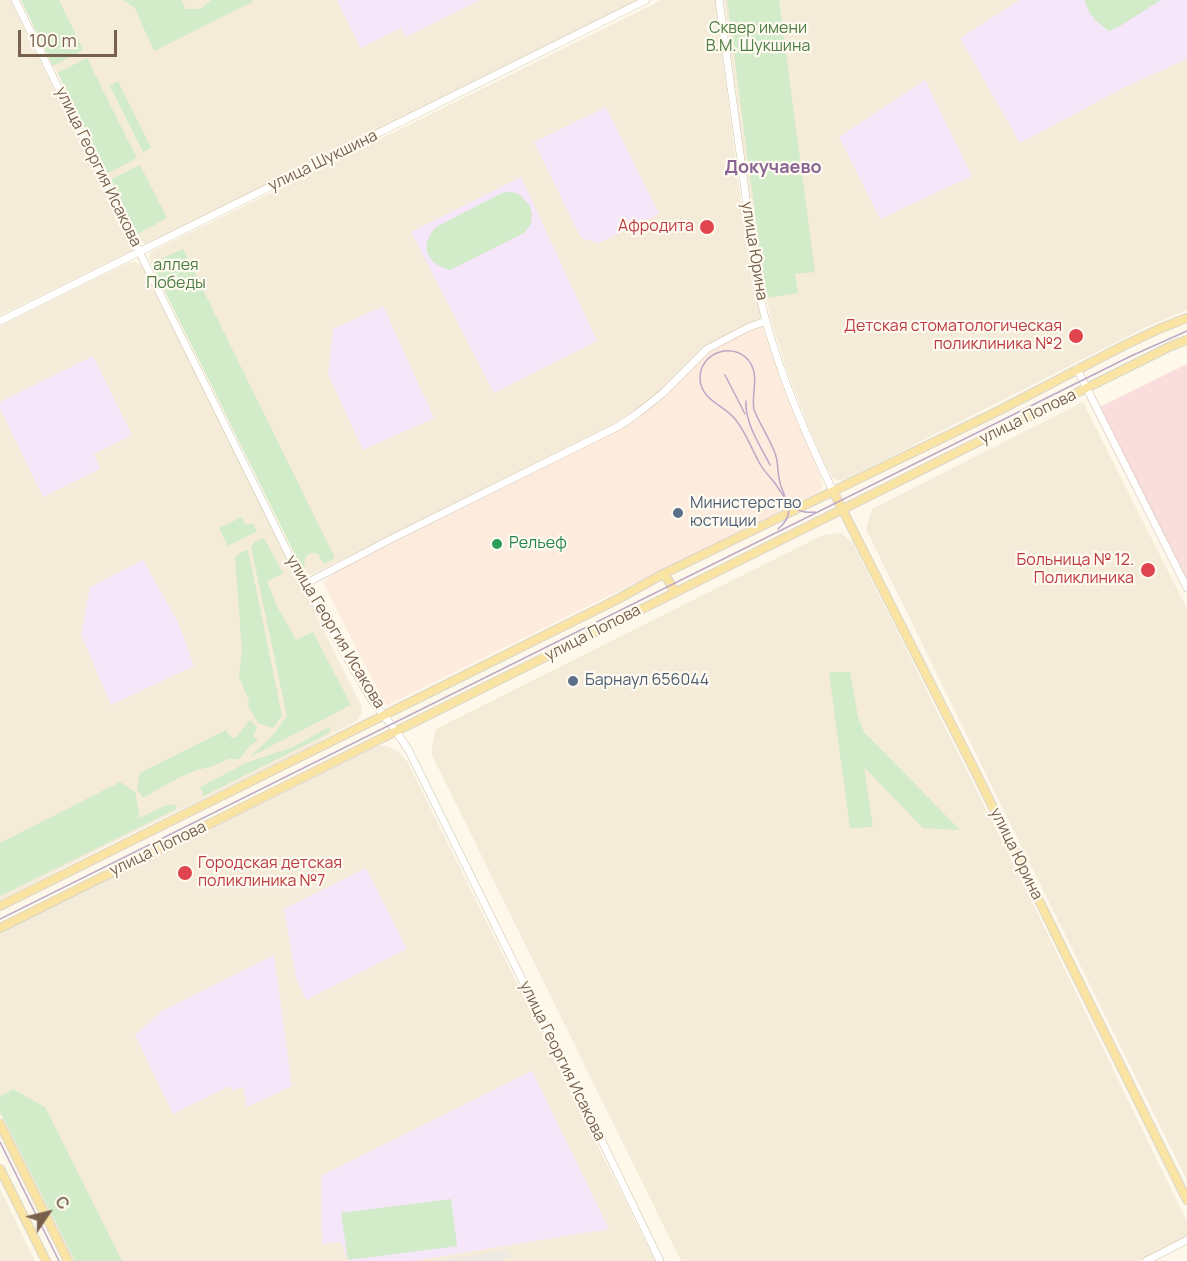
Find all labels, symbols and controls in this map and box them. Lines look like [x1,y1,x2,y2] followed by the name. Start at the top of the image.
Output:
[21,18,120,56] scale bar
[706,19,810,57] park label: Сквер имени В.М. Шукшина
[29,28,77,52] text: 100 m
[51,84,145,250] street label: улица Георгия Исакова
[265,126,381,196] street label: улица Шукшина
[724,157,822,179] district label: Докучаево
[737,200,771,302] street label: улица Юрина
[618,217,694,237] place label: Афродита
[698,218,716,236] marker: Афродита
[146,256,206,294] park label: аллея Победы
[844,317,1062,355] place label: Детская стоматологическая поликлиника №2
[1067,327,1085,345] marker: Детская стоматологическая поликлиника №2
[977,385,1079,449] street label: улица Попова
[690,494,801,532] place label: Министерство юстиции
[671,506,685,520] marker: Министерство юстиции
[509,534,567,554] place label: Рельеф
[490,537,504,551] marker: Рельеф
[1017,551,1134,589] place label: Больница № 12. Поликлиника
[281,552,389,712] street label: улица Георгия Исакова
[1139,561,1157,579] marker: Больница № 12. Поликлиника
[542,601,644,665] street label: улица Попова
[585,671,709,691] place label: Барнаул 656044
[566,674,580,688] marker: Барнаул 656044
[985,805,1047,903] street label: улица Юрина
[107,817,209,881] street label: улица Попова
[198,854,342,892] place label: Городская детская поликлиника №7
[176,864,194,882] marker: Городская детская поликлиника №7
[515,978,609,1144] street label: улица Георгия Исакова
[18,1183,78,1243] north arrow
[50,1192,75,1214] text: С

